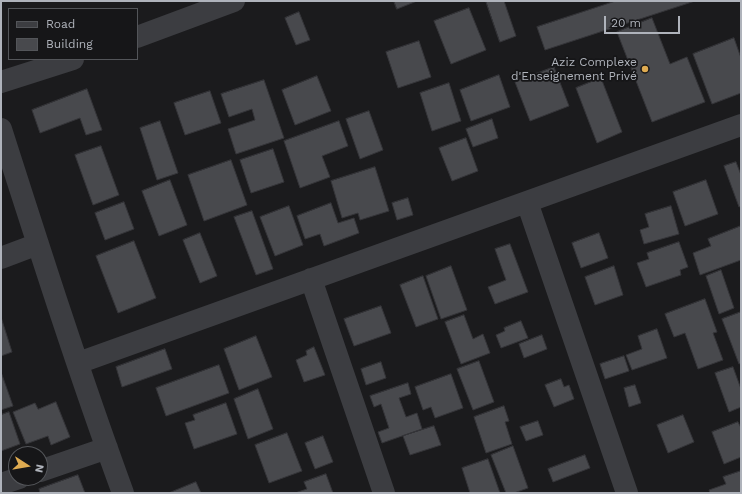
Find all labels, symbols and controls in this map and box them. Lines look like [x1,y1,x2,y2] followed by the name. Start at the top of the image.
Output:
[8,8,138,60] legend
[606,8,682,34] scale bar
[611,16,641,30] text: 20 m
[46,17,75,31] text: Road
[46,37,93,51] text: Building
[511,55,637,83] place label: Aziz Complexe d'Enseignement Privé
[640,64,650,74] marker: Aziz Complexe d'Enseignement Privé
[8,446,48,486] north arrow
[32,463,46,474] text: N

